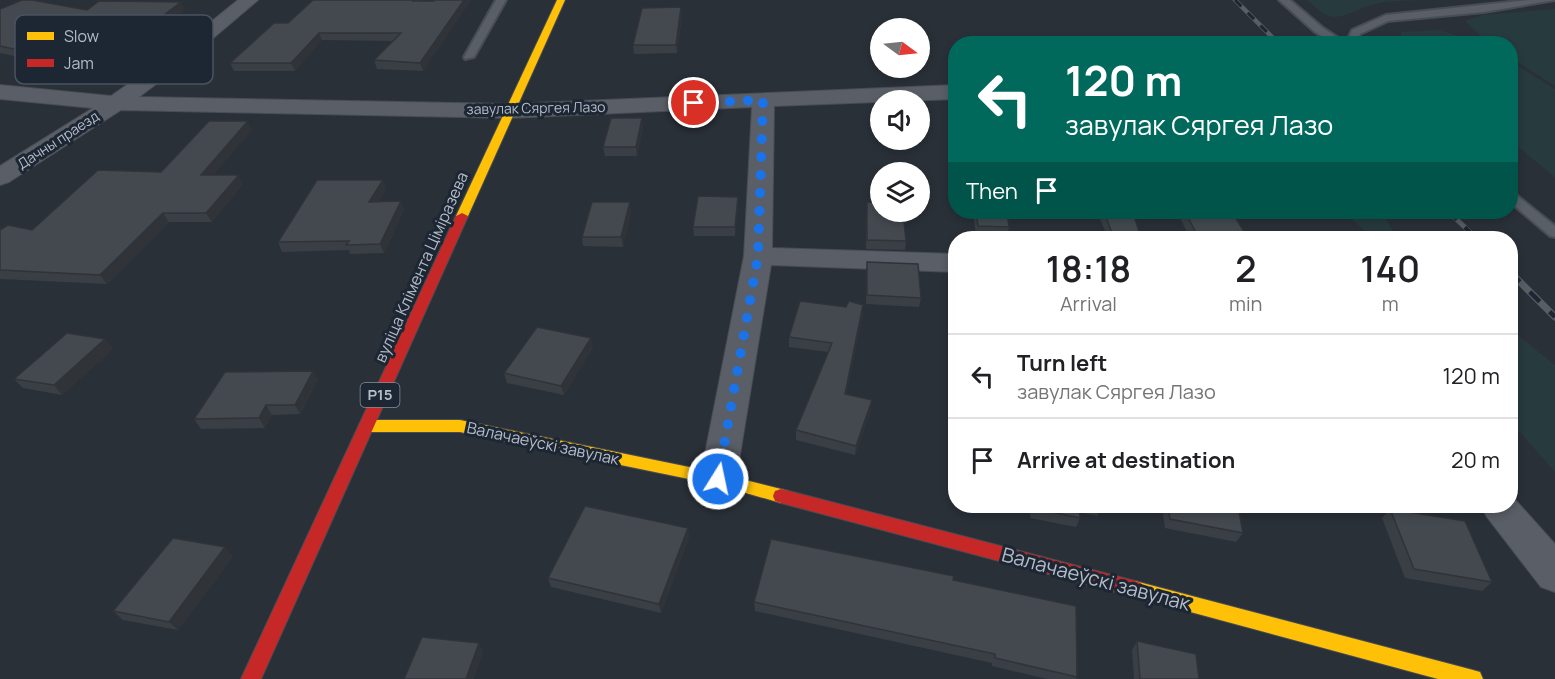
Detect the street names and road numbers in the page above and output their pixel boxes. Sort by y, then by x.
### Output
street label: завулак Сяргея Лазо [466,97,606,118]
street label: Дачны праезд [13,106,102,173]
street label: вуліца Клімента Ціміразева [369,168,473,366]
road number: Р15 [360,383,400,407]
street label: Валачаеўскі завулак [465,416,622,470]
street label: Валачаеўскі завулак [999,540,1194,617]

